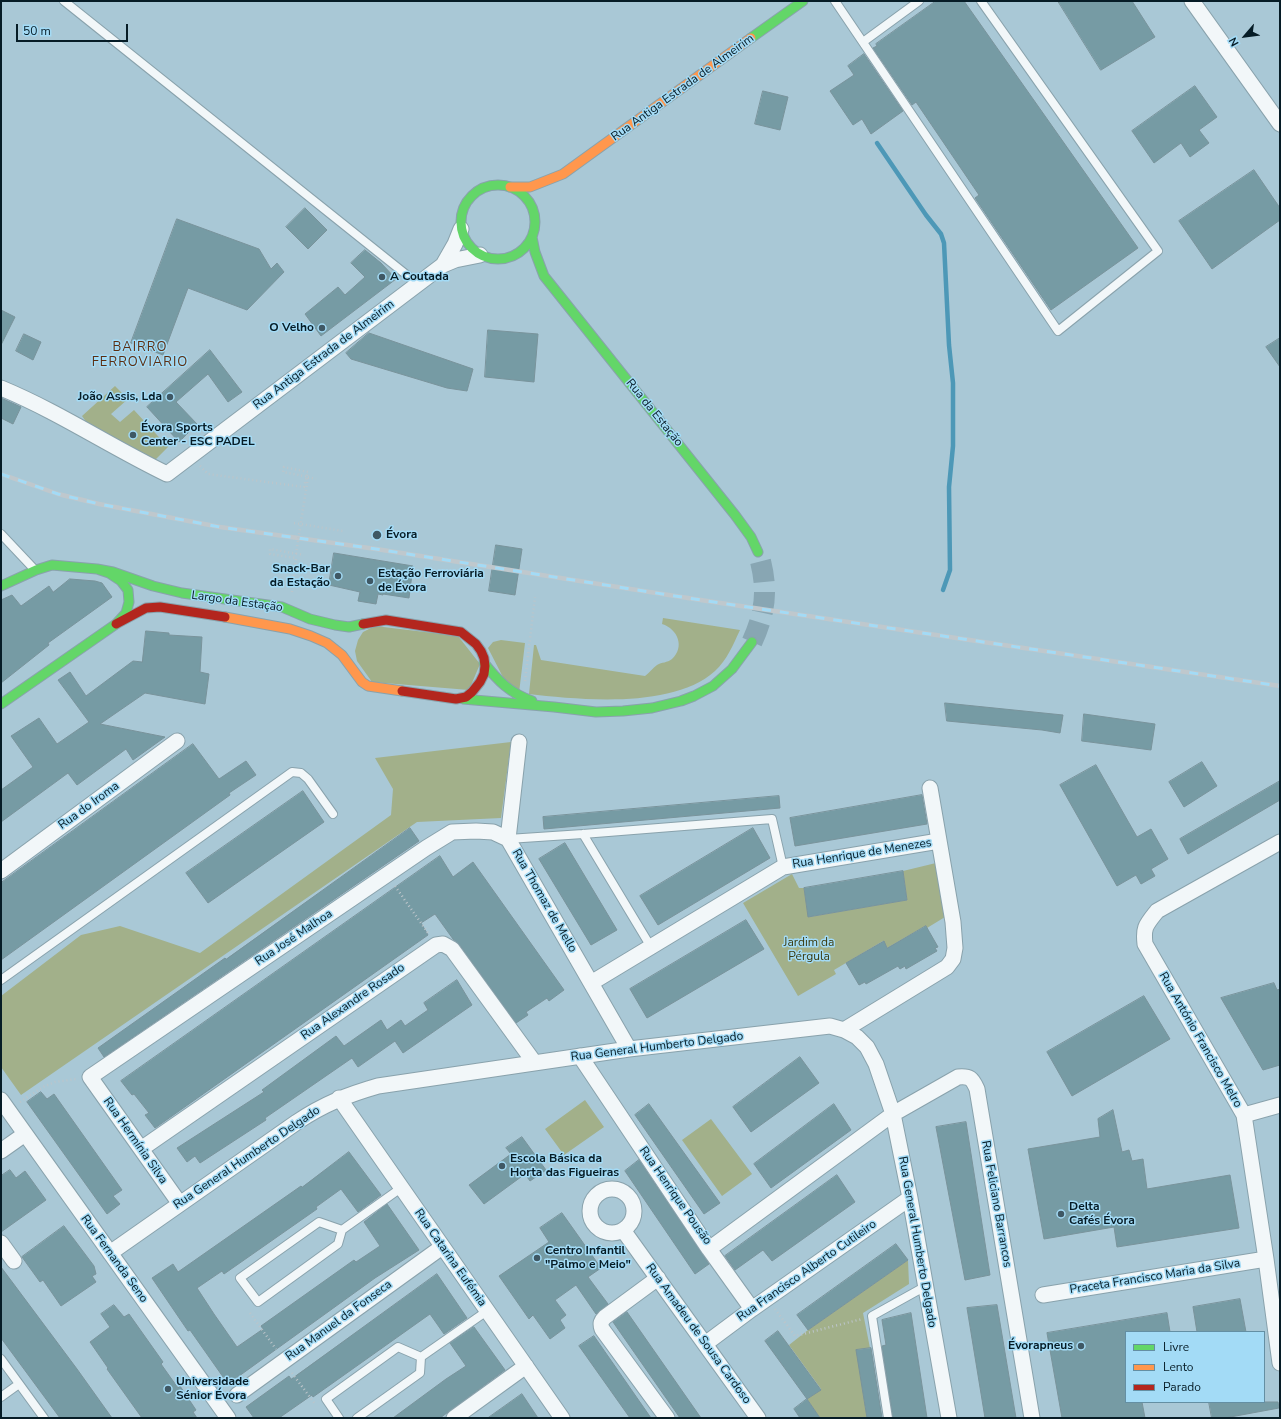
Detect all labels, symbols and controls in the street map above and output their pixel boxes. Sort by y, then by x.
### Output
scale bar [18,16,130,42]
north arrow [1225,16,1265,56]
text: 50 m [23,23,51,39]
street label: Rua Antiga Estrada de Almeirim [609,31,757,145]
text: N [1225,35,1243,49]
place label: A Coutada [390,270,449,284]
marker: A Coutada [377,272,387,282]
street label: Rua Antiga Estrada de Almeirim [251,297,397,413]
place label: O Velho [269,321,314,335]
marker: O Velho [317,323,327,333]
district label: BAIRRO FERROVIARIO [92,340,188,371]
street label: Rua da Estação [622,376,686,450]
place label: João Assis, Lda [78,390,162,404]
marker: João Assis, Lda [165,392,175,402]
place label: Évora Sports Center - ESC PADEL [141,421,255,449]
marker: Évora Sports Center - ESC PADEL [128,430,138,440]
place label: Évora [386,528,417,542]
marker: Évora [371,529,383,541]
place label: Snack-Bar da Estação [270,562,330,590]
place label: Estação Ferroviária de Évora [378,567,484,595]
marker: Snack-Bar da Estação [333,571,343,581]
marker: Estação Ferroviária de Évora [365,576,375,586]
street label: Largo da Estação [190,588,284,616]
street label: Rua do Iroma [56,779,122,833]
street label: Rua Henrique de Menezes [791,836,933,872]
street label: Rua Thomaz de Mello [509,847,579,955]
street label: Rua José Malhoa [253,907,335,969]
park label: Jardim da Pérgula [784,936,834,964]
street label: Rua Alexandre Rosado [298,961,408,1043]
street label: Rua António Francisco Melro [1155,970,1245,1110]
street label: Rua General Humberto Delgado [570,1029,744,1065]
street label: Rua Hermínia Silva [100,1095,170,1187]
street label: Rua General Humberto Delgado [171,1103,323,1213]
street label: Rua Feliciano Barrancos [978,1139,1014,1269]
street label: Rua Henrique Pousão [636,1144,714,1248]
place label: Escola Básica da Horta das Figueiras [510,1152,619,1180]
street label: Rua General Humberto Delgado [895,1155,939,1329]
marker: Escola Básica da Horta das Figueiras [497,1161,507,1171]
place label: Delta Cafés Évora [1069,1200,1135,1228]
street label: Rua Catarina Eufémia [411,1206,489,1310]
marker: Delta Cafés Évora [1056,1209,1066,1219]
street label: Rua Fernanda Seno [77,1212,151,1306]
street label: Rua Francisco Alberto Cutileiro [735,1217,879,1325]
place label: Centro Infantil "Palmo e Meio" [545,1244,631,1272]
marker: Centro Infantil "Palmo e Meio" [532,1253,542,1263]
street label: Praceta Francisco Maria da Silva [1069,1256,1241,1298]
street label: Rua Amadeu de Sousa Cardoso [642,1261,754,1407]
street label: Rua Manuel da Fonseca [283,1278,395,1364]
legend [1125,1331,1265,1403]
place label: Évorapneus [1008,1339,1073,1353]
text: Livre [1163,1339,1189,1355]
marker: Évorapneus [1076,1341,1086,1351]
text: Lento [1163,1359,1193,1375]
place label: Universidade Sénior Évora [176,1375,249,1403]
text: Parado [1163,1379,1201,1395]
marker: Universidade Sénior Évora [163,1384,173,1394]

